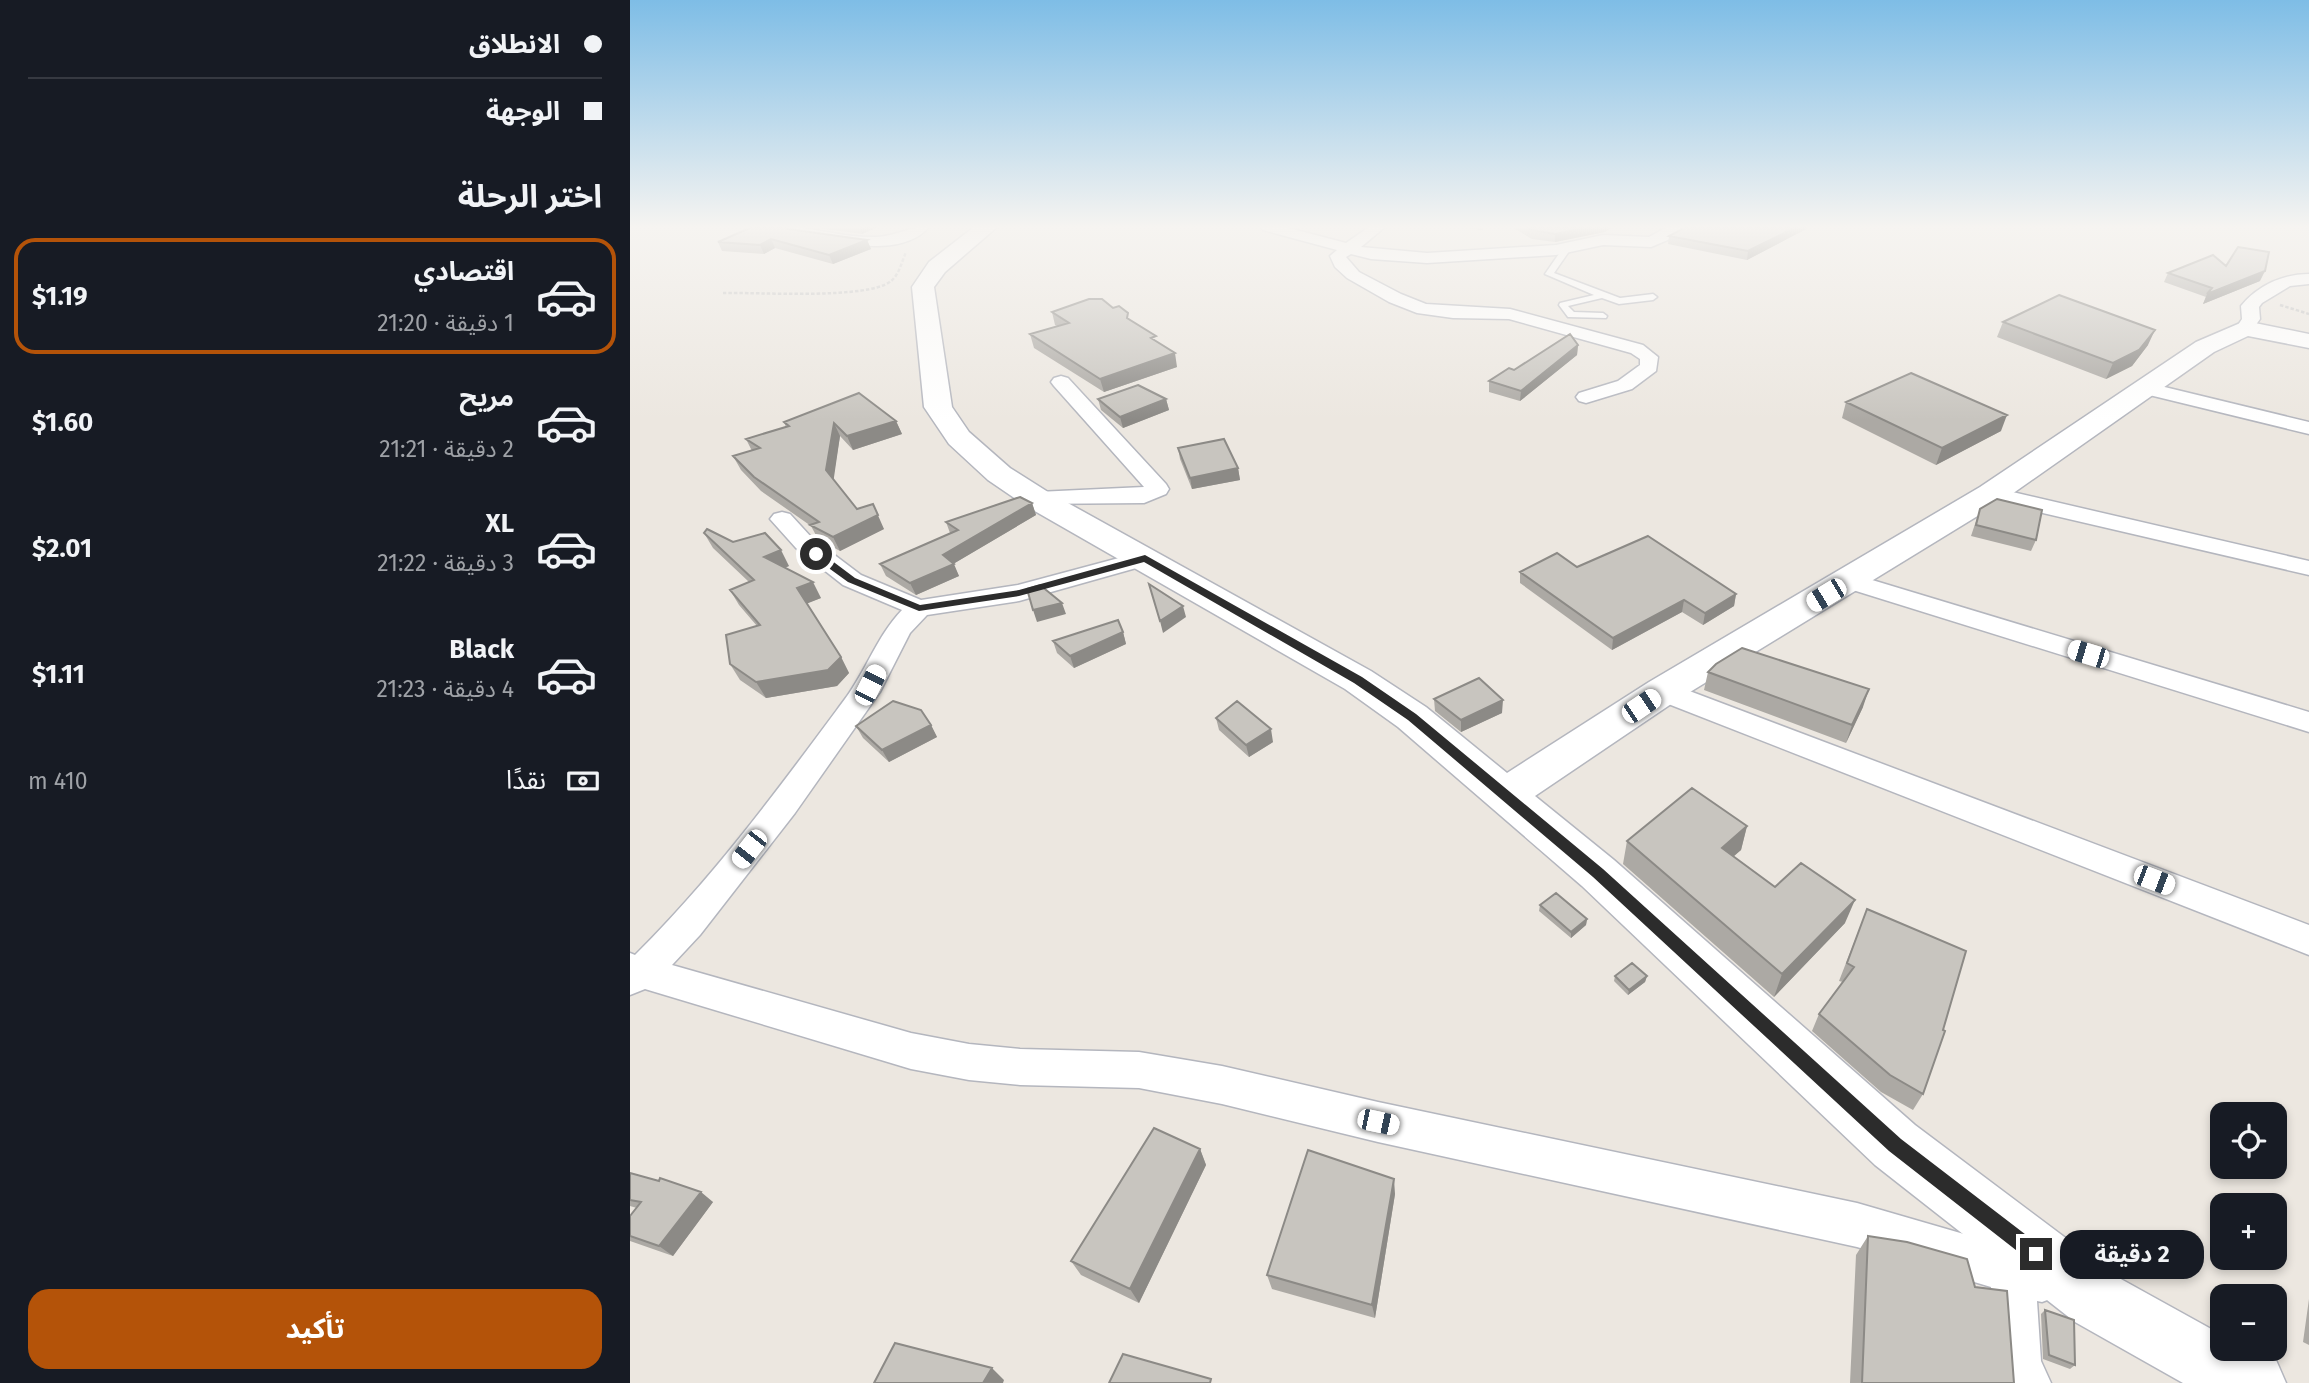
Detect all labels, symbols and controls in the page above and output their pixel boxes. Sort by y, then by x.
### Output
text: الانطلاق [469,29,560,60]
text: الوجهة [486,96,560,127]
text: اختر الرحلة [458,177,602,215]
text: اقتصادي [414,256,514,287]
icon: car [535,265,598,328]
text: $1.19 [32,281,88,312]
text: 1 دقيقة · 21:20 [377,309,514,337]
text: مريح [459,382,514,413]
icon: car [535,391,598,454]
text: $1.60 [32,407,93,438]
text: 2 دقيقة · 21:21 [379,435,514,463]
text: XL [486,508,514,539]
icon: car [535,517,598,580]
text: $2.01 [32,533,92,564]
route start [800,538,832,570]
text: 3 دقيقة · 21:22 [377,549,514,577]
car [1803,575,1850,615]
text: Black [449,634,514,665]
car [2065,638,2112,670]
icon: car [535,643,598,706]
text: $1.11 [32,659,85,690]
car [852,662,889,708]
text: 4 دقيقة · 21:23 [377,675,514,703]
car [1618,686,1665,726]
icon: cash [564,762,602,800]
text: نقدًا [506,765,546,796]
text: 410 m [28,767,88,795]
car [728,826,771,872]
car [2131,863,2178,897]
map controls [2210,1102,2287,1361]
button: locate [2210,1102,2287,1179]
car [1356,1107,1401,1137]
button: + [2210,1193,2287,1270]
callout: 2 دقيقة [2060,1230,2204,1278]
route end [2020,1238,2052,1270]
text: 2 دقيقة [2094,1240,2170,1268]
button: − [2210,1284,2287,1361]
button: تأكيد [28,1289,602,1369]

